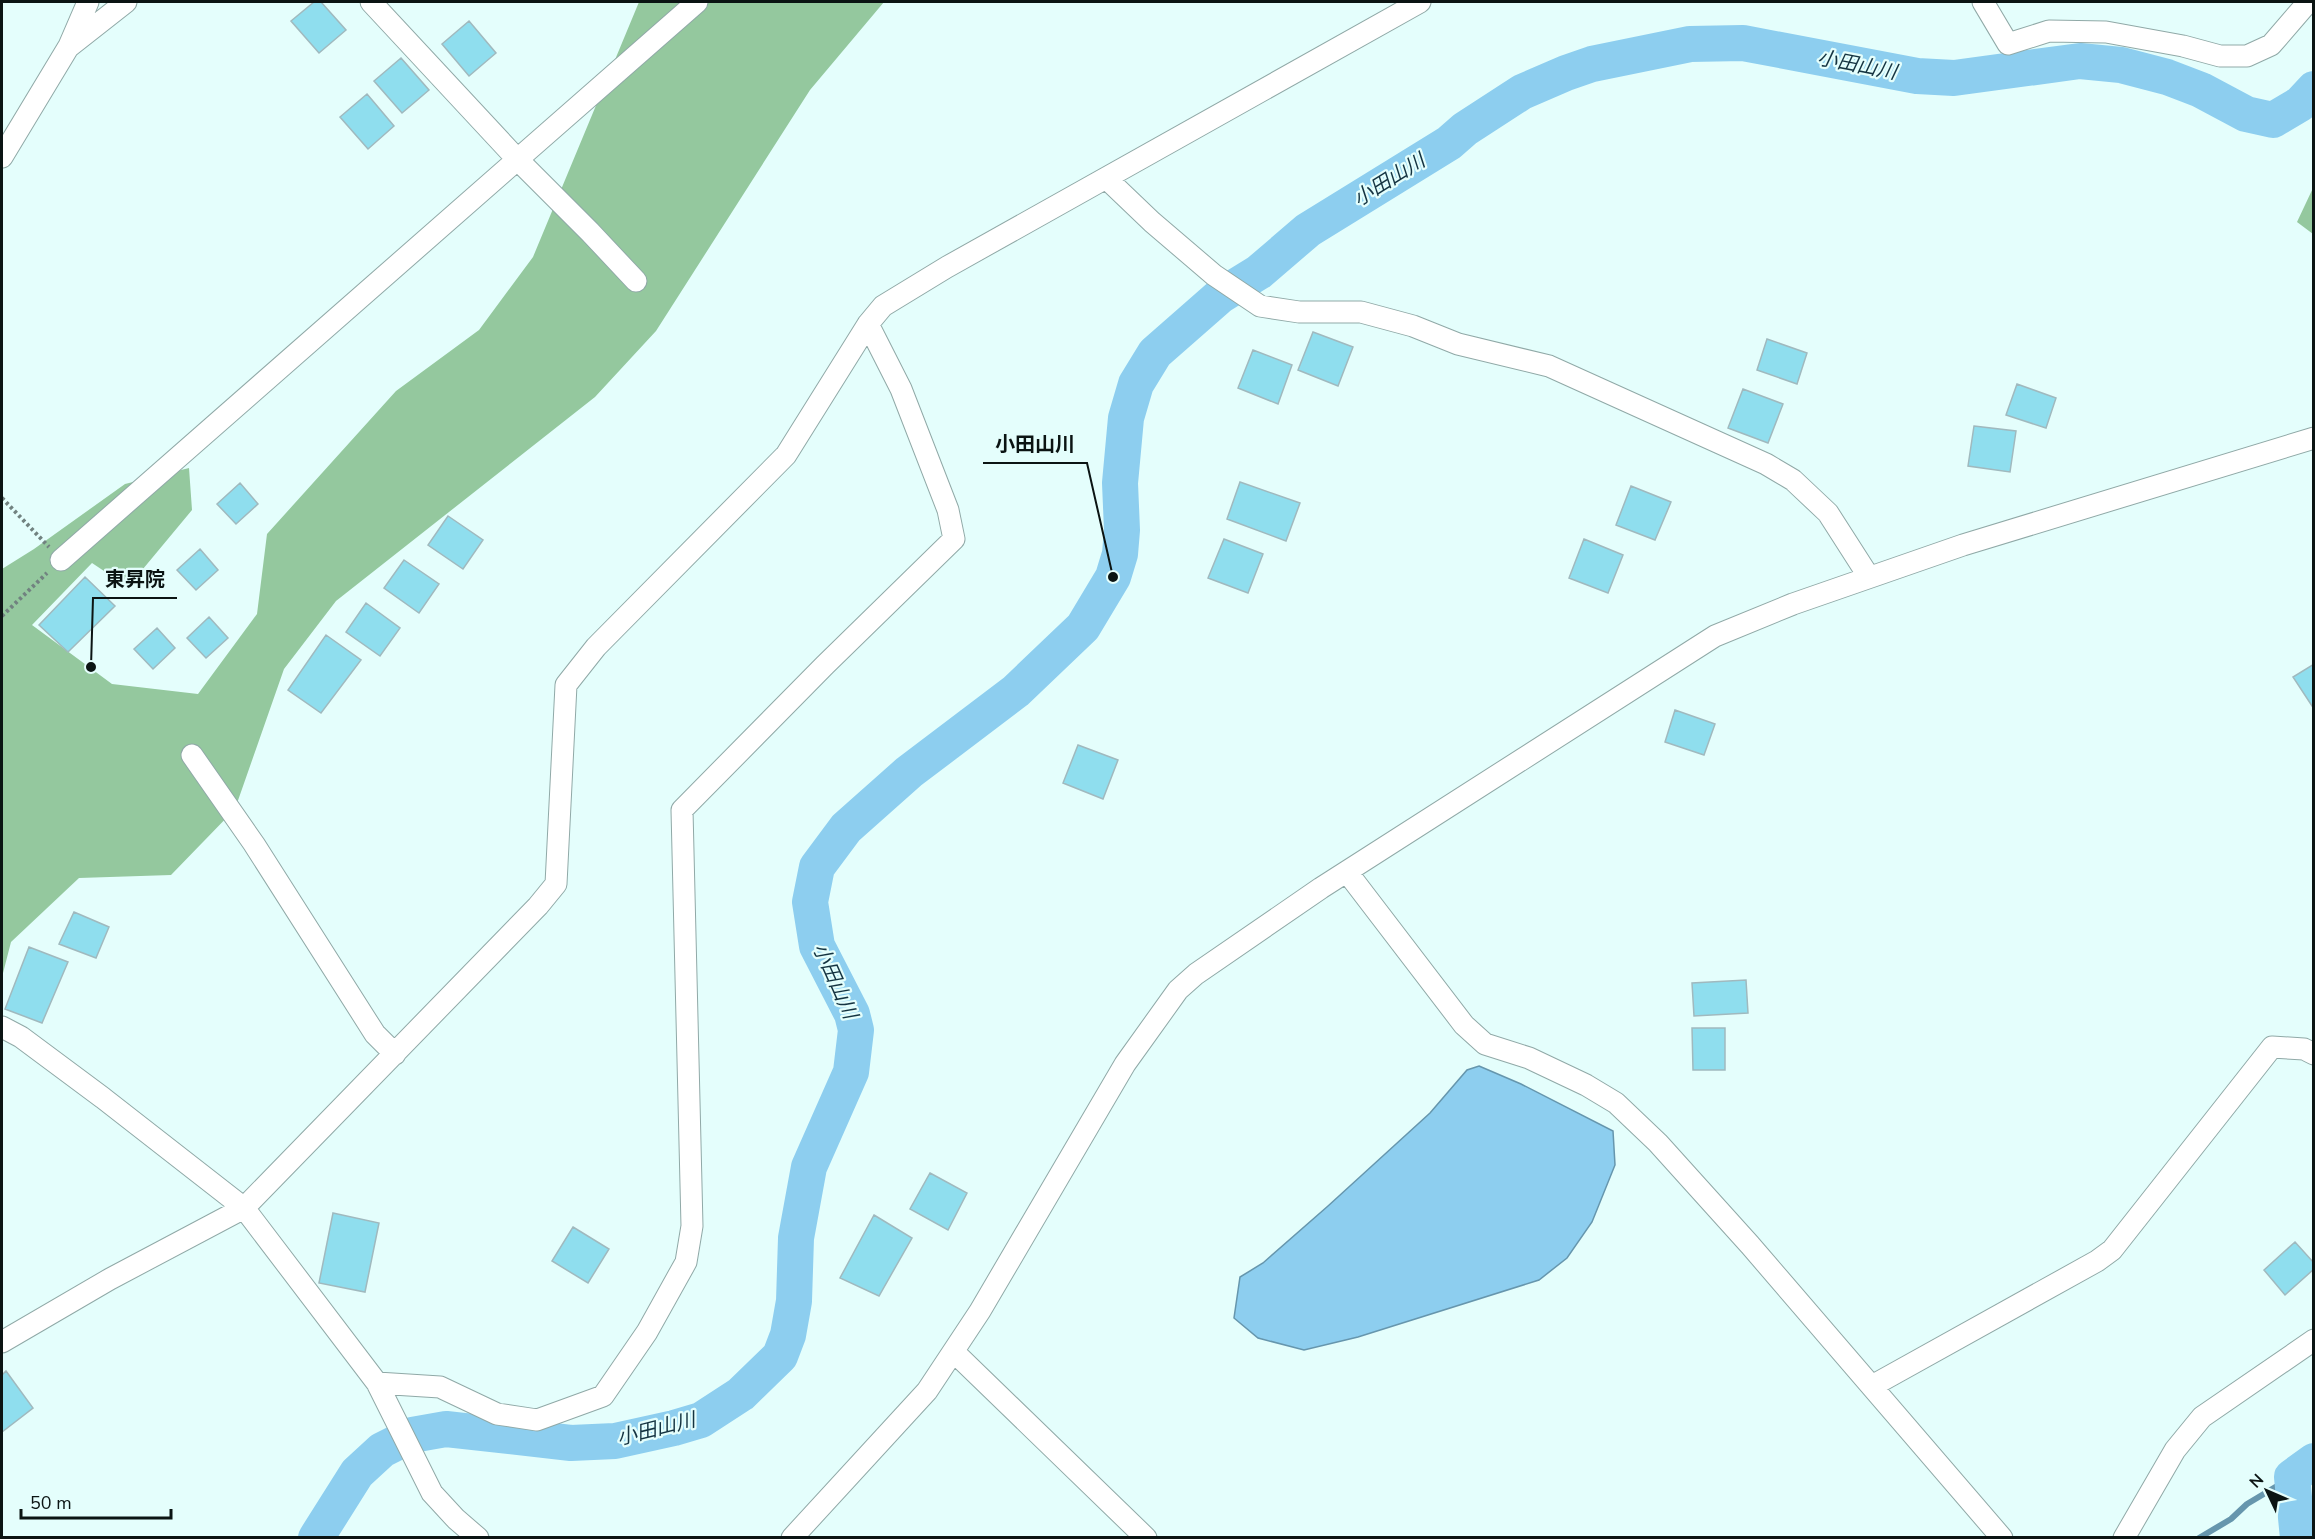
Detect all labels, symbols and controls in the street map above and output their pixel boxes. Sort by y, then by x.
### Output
water label: 小田山川 [1815,44,1901,86]
water label: 小田山川 [1348,146,1432,213]
callout: 小田山川 [983,425,1087,463]
text: 小田山川 [995,431,1075,458]
callout: 東昇院 [93,560,177,598]
text: 東昇院 [105,566,165,593]
water label: 小田山川 [806,939,864,1025]
water label: 小田山川 [614,1406,700,1452]
north arrow [2237,1461,2297,1521]
text: N [2245,1469,2269,1493]
scale bar [21,1482,171,1520]
text: 50 m [30,1491,72,1515]

